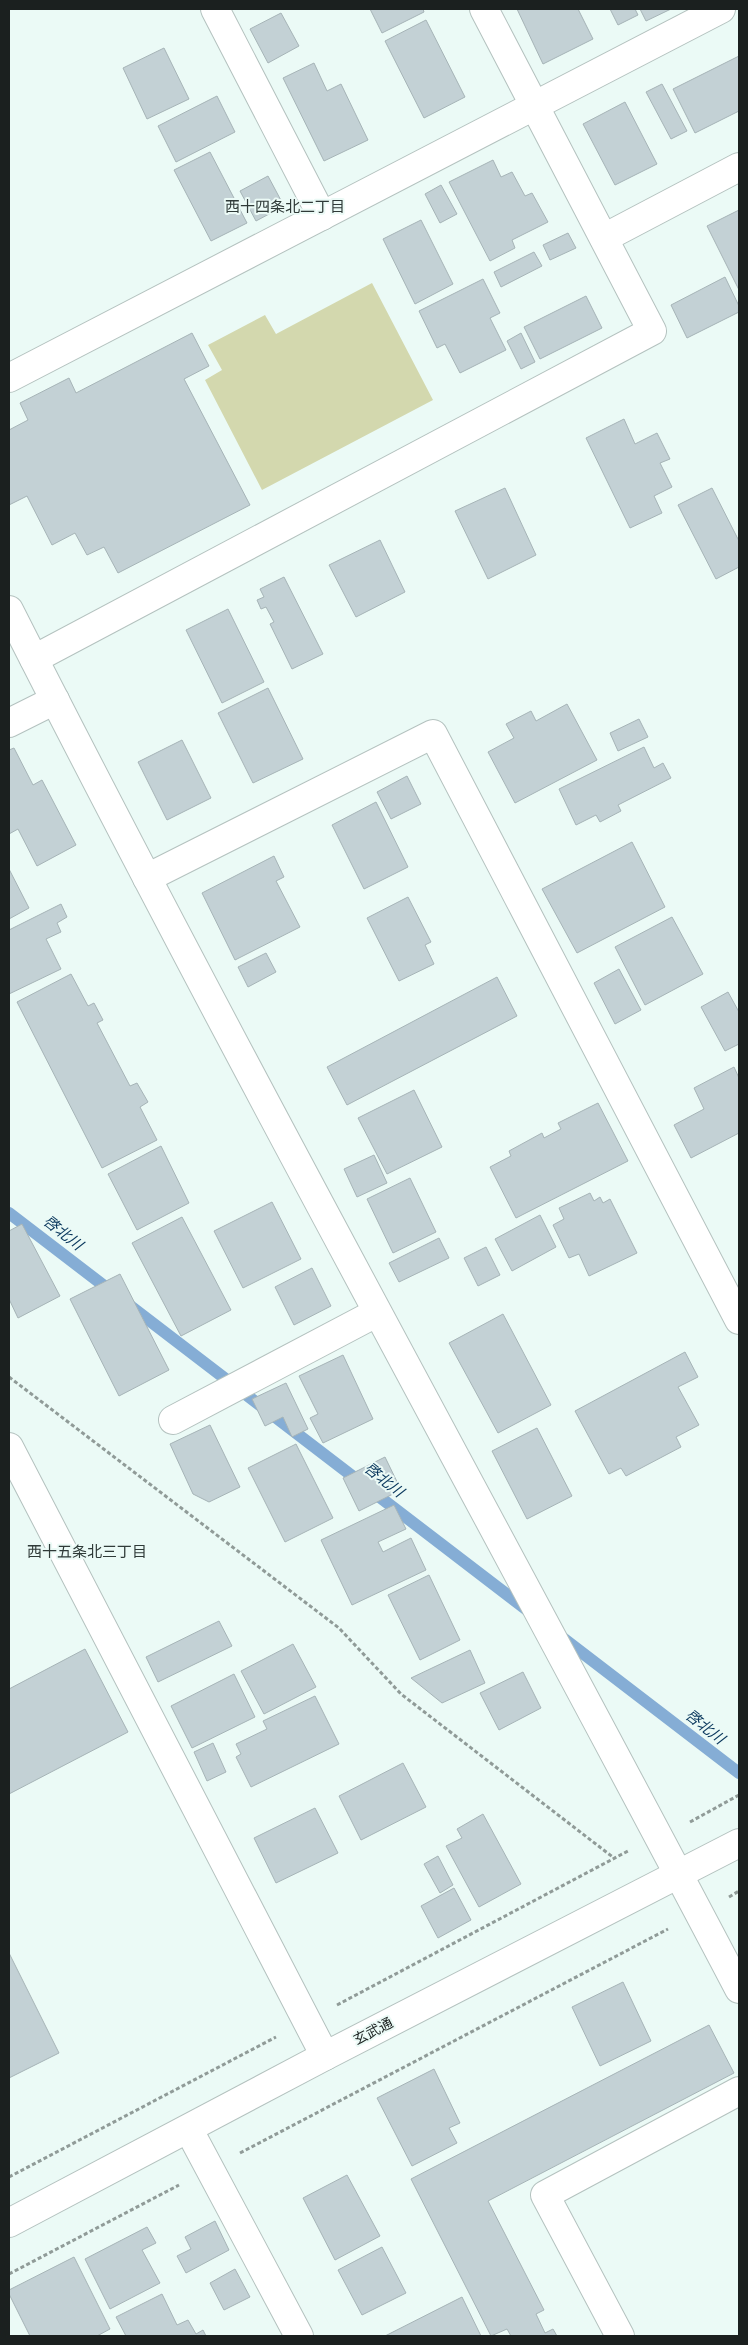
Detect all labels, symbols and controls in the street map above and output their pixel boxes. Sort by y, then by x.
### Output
district label: 西十四条北二丁目 [225,198,345,216]
water label: 啓北川 [40,1212,88,1255]
water label: 啓北川 [361,1459,409,1502]
district label: 西十五条北三丁目 [27,1543,147,1561]
water label: 啓北川 [682,1706,730,1749]
street label: 玄武通 [351,2014,396,2049]

